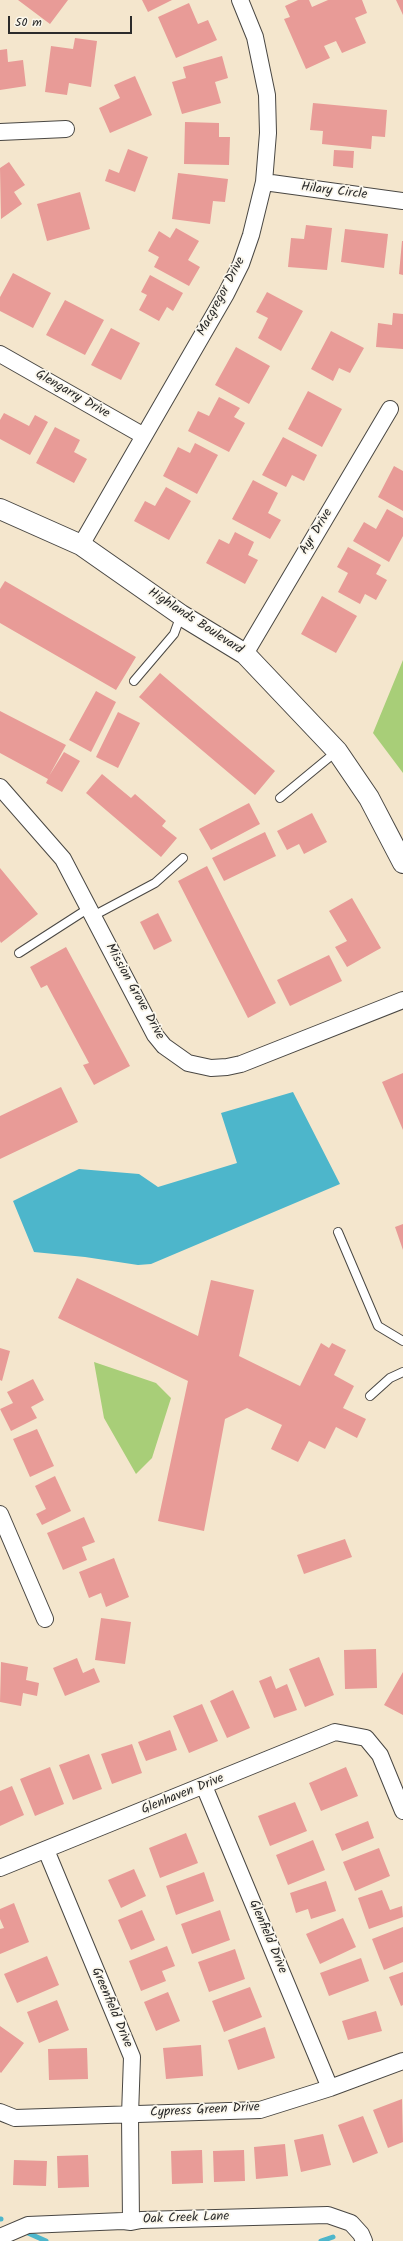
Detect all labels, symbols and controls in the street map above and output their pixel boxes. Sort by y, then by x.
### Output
scale bar [10,8,134,34]
text: 50 m [15,13,42,32]
street label: Hilary Circle [300,180,368,204]
street label: Macgregor Drive [195,255,249,339]
street label: Glengarry Drive [32,367,112,423]
street label: Ayr Drive [297,506,337,558]
street label: Highlands Boulevard [145,585,245,659]
street label: Mission Grove Drive [101,941,167,1043]
street label: Glenhaven Drive [139,1771,227,1819]
street label: Glenfield Drive [244,1898,290,1976]
street label: Greenfield Drive [87,1966,135,2050]
street label: Cypress Green Drive [150,2100,260,2122]
street label: Oak Creek Lane [143,2210,229,2228]

